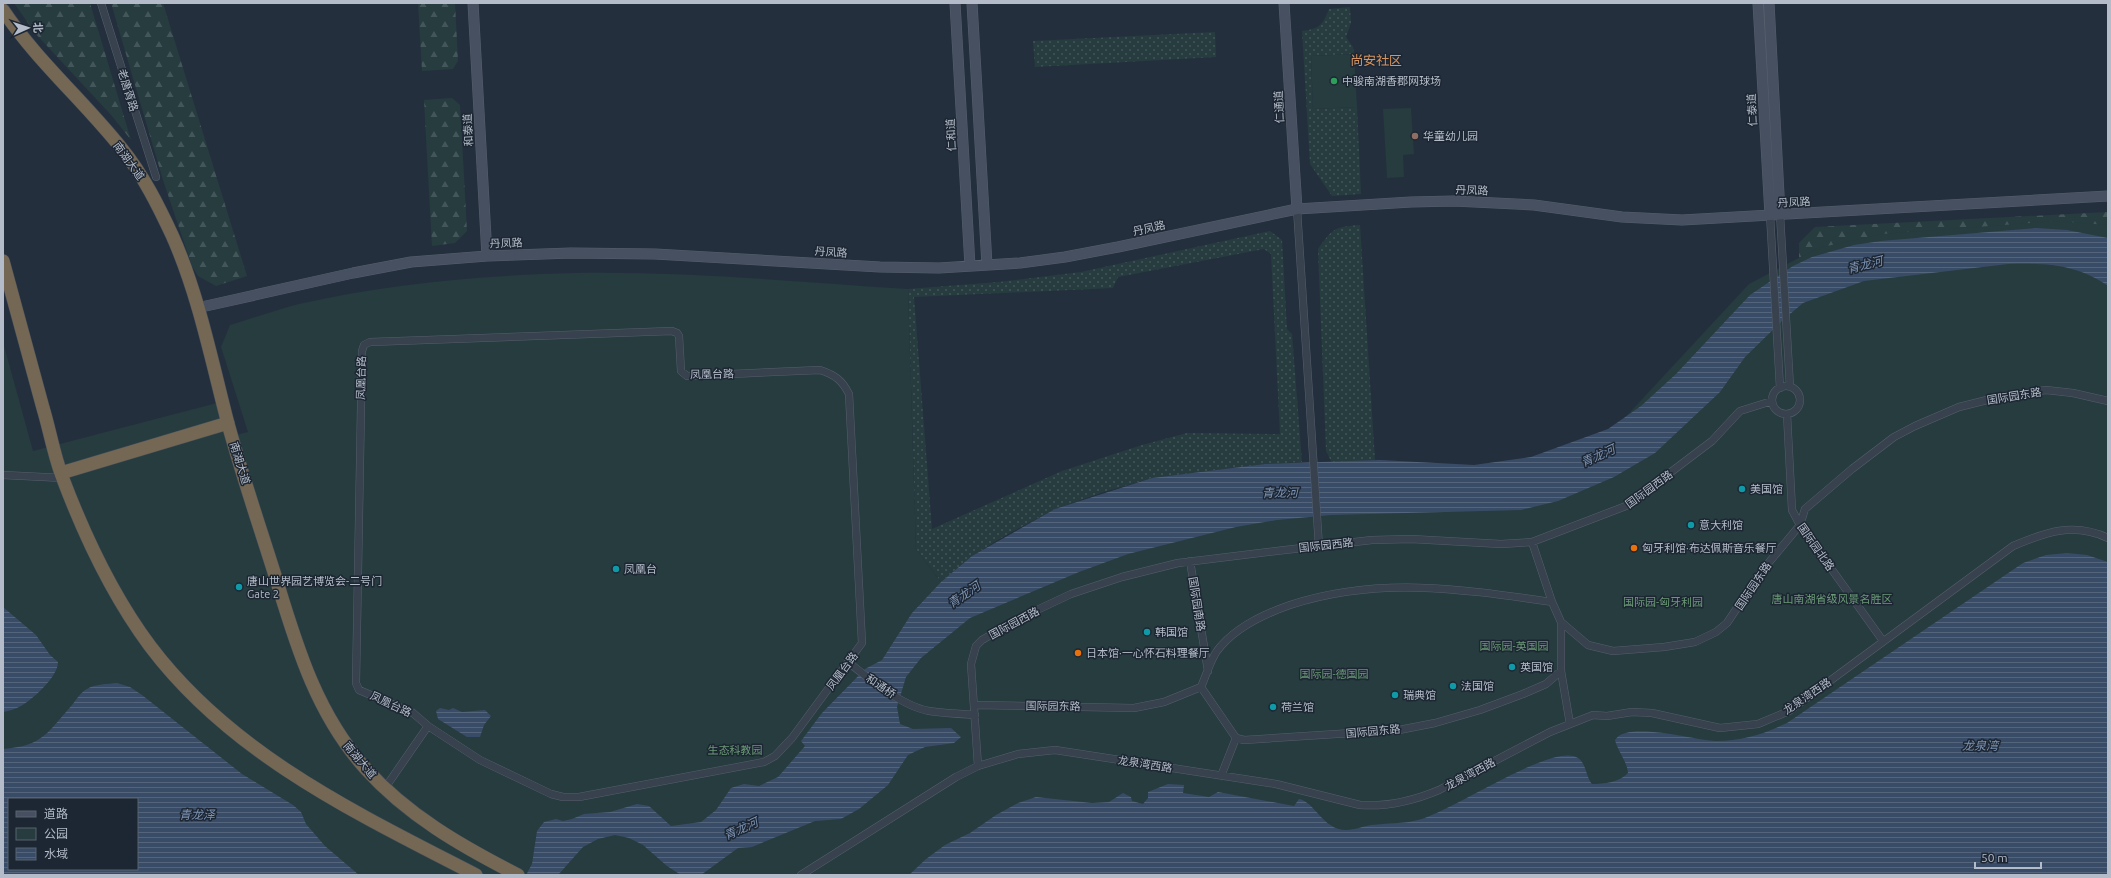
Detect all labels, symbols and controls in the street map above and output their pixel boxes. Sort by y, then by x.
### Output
north arrow [8,8,48,48]
text: 北 [32,22,44,33]
district label: 尚安社区 [1350,53,1402,67]
street label: 老唐胥路 [116,67,140,113]
place label: 中骏南湖香郡网球场 [1342,75,1441,87]
marker: 中骏南湖香郡网球场 [1329,76,1339,86]
street label: 仁通道 [1272,90,1286,124]
street label: 仁泰道 [1745,93,1759,127]
street label: 和泰道 [461,113,475,147]
street label: 仁和道 [944,118,958,152]
place label: 华童幼儿园 [1423,130,1478,142]
marker: 华童幼儿园 [1410,131,1420,141]
street label: 南湖大道 [111,140,147,182]
street label: 丹凤路 [1455,183,1489,197]
street label: 丹凤路 [1777,195,1811,209]
street label: 丹凤路 [1132,218,1166,238]
street label: 丹凤路 [489,236,523,250]
street label: 丹凤路 [814,245,848,259]
water label: 青龙河 [1846,253,1886,275]
street label: 凤凰台路 [355,356,367,400]
street label: 凤凰台路 [690,368,734,380]
street label: 国际园东路 [1986,386,2042,406]
street label: 南湖大道 [228,440,252,486]
water label: 青龙河 [1579,441,1619,469]
street label: 国际园西路 [1623,468,1675,510]
place label: 美国馆 [1750,483,1783,495]
marker: 美国馆 [1737,484,1747,494]
water label: 青龙河 [1262,486,1300,499]
place label: 意大利馆 [1699,519,1743,531]
marker: 意大利馆 [1686,520,1696,530]
street label: 国际园北路 [1795,521,1837,573]
street label: 国际园西路 [1298,536,1354,554]
place label: 匈牙利馆·布达佩斯音乐餐厅 [1642,542,1777,554]
marker: 匈牙利馆·布达佩斯音乐餐厅 [1629,543,1639,553]
street label: 国际园东路 [1733,560,1773,612]
place label: 凤凰台 [624,563,657,575]
marker: 凤凰台 [611,564,621,574]
place label: 唐山世界园艺博览会-二号门 Gate 2 [247,575,382,600]
street label: 国际园南路 [1187,576,1207,632]
water label: 青龙河 [945,578,984,610]
marker: 唐山世界园艺博览会-二号门 Gate 2 [234,582,244,592]
park label: 唐山南湖省级风景名胜区 [1772,593,1893,605]
park label: 国际园-匈牙利园 [1623,596,1703,608]
street label: 国际园西路 [987,605,1041,641]
place label: 韩国馆 [1155,626,1188,638]
marker: 韩国馆 [1142,627,1152,637]
park label: 国际园-英国园 [1479,640,1549,652]
place label: 日本馆·一心怀石料理餐厅 [1086,647,1210,659]
marker: 日本馆·一心怀石料理餐厅 [1073,648,1083,658]
street label: 凤凰台路 [824,650,860,692]
place label: 英国馆 [1520,661,1553,673]
marker: 英国馆 [1507,662,1517,672]
park label: 国际园-德国园 [1299,668,1369,680]
street label: 和通桥 [864,672,898,700]
street label: 龙泉湾西路 [1781,676,1833,716]
place label: 法国馆 [1461,680,1494,692]
marker: 法国馆 [1448,681,1458,691]
street label: 凤凰台路 [369,689,413,719]
place label: 瑞典馆 [1403,689,1436,701]
marker: 瑞典馆 [1390,690,1400,700]
street label: 国际园东路 [1025,700,1081,712]
place label: 荷兰馆 [1281,701,1314,713]
marker: 荷兰馆 [1268,702,1278,712]
street label: 国际园东路 [1345,723,1401,739]
street label: 南湖大道 [341,739,379,781]
water label: 龙泉湾 [1962,739,2000,752]
park label: 生态科教园 [708,744,763,756]
street label: 龙泉湾西路 [1117,754,1173,774]
street label: 龙泉湾西路 [1443,756,1497,792]
legend [8,798,138,870]
text: 道路 [44,807,68,820]
water label: 青龙泽 [179,808,216,821]
water label: 青龙河 [722,814,762,842]
text: 公园 [44,827,68,840]
scale bar [1975,844,2041,870]
text: 水域 [44,847,68,860]
text: 50 m [1981,851,2008,864]

